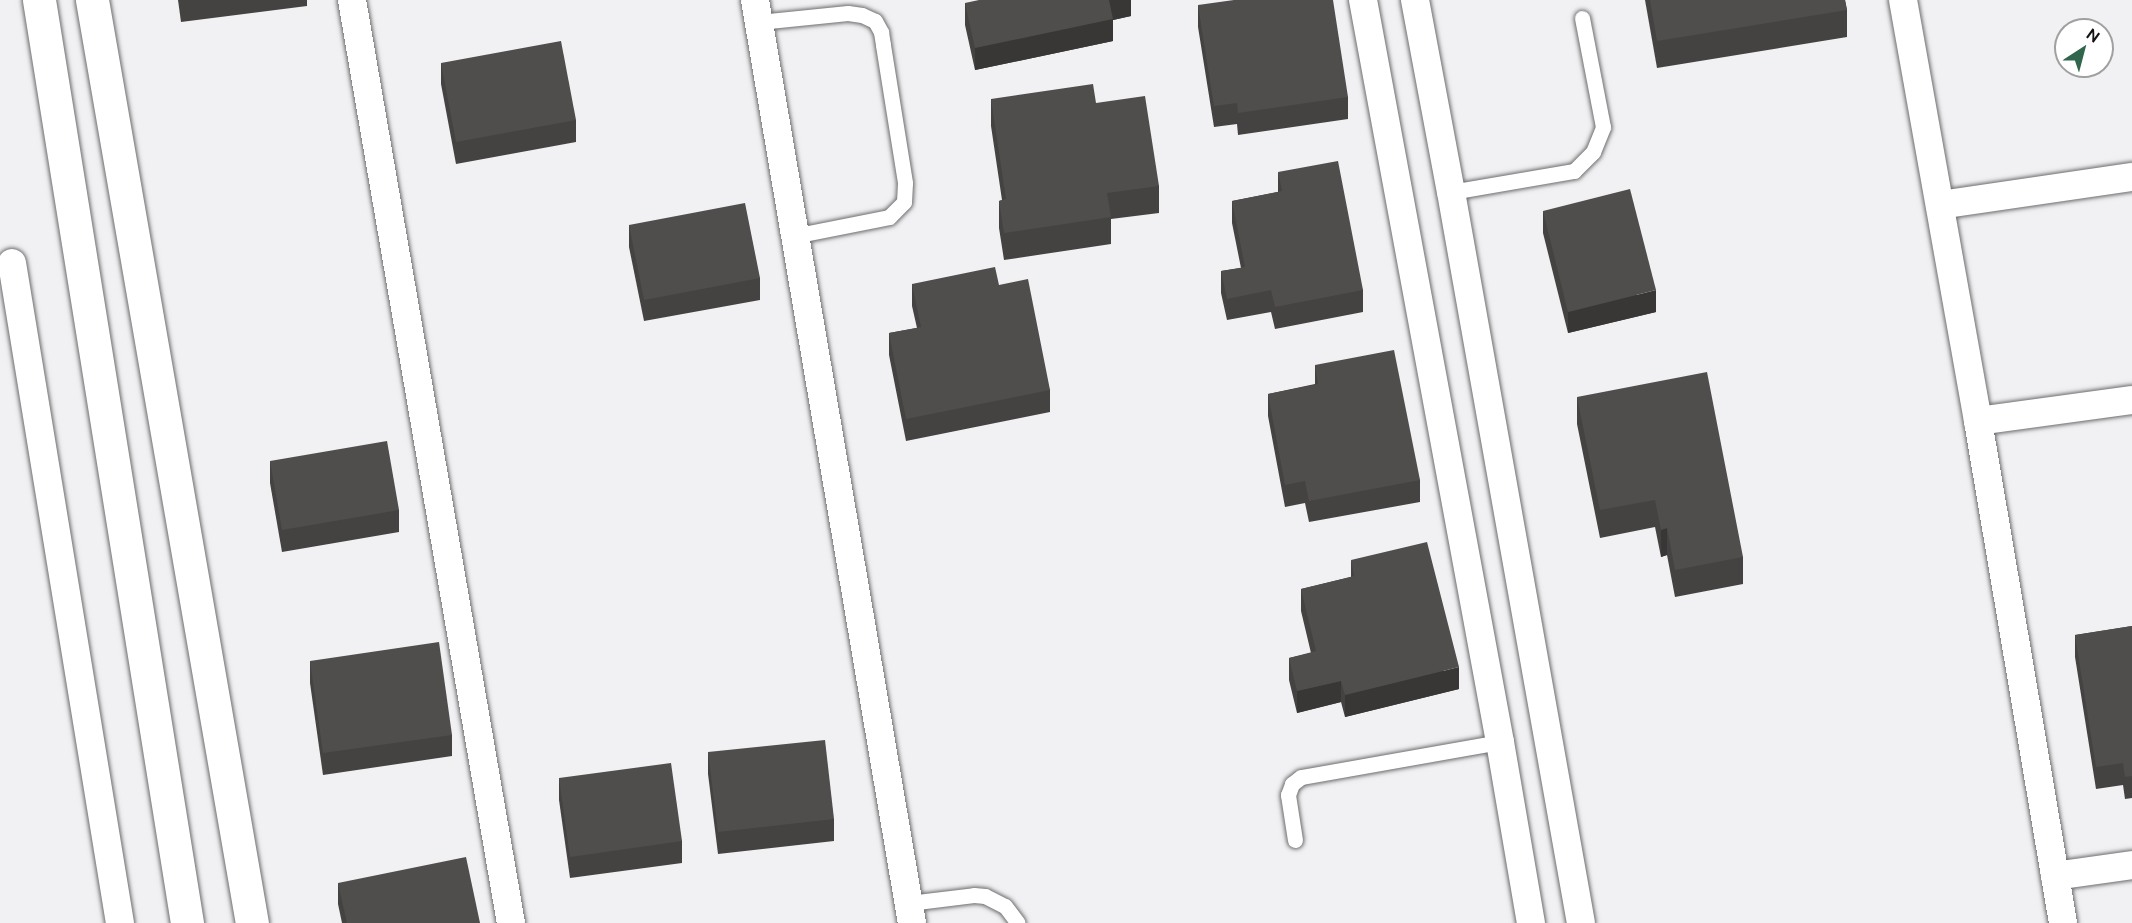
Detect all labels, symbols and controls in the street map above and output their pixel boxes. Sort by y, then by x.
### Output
north arrow [2054,18,2114,78]
text: N [2083,24,2104,46]

